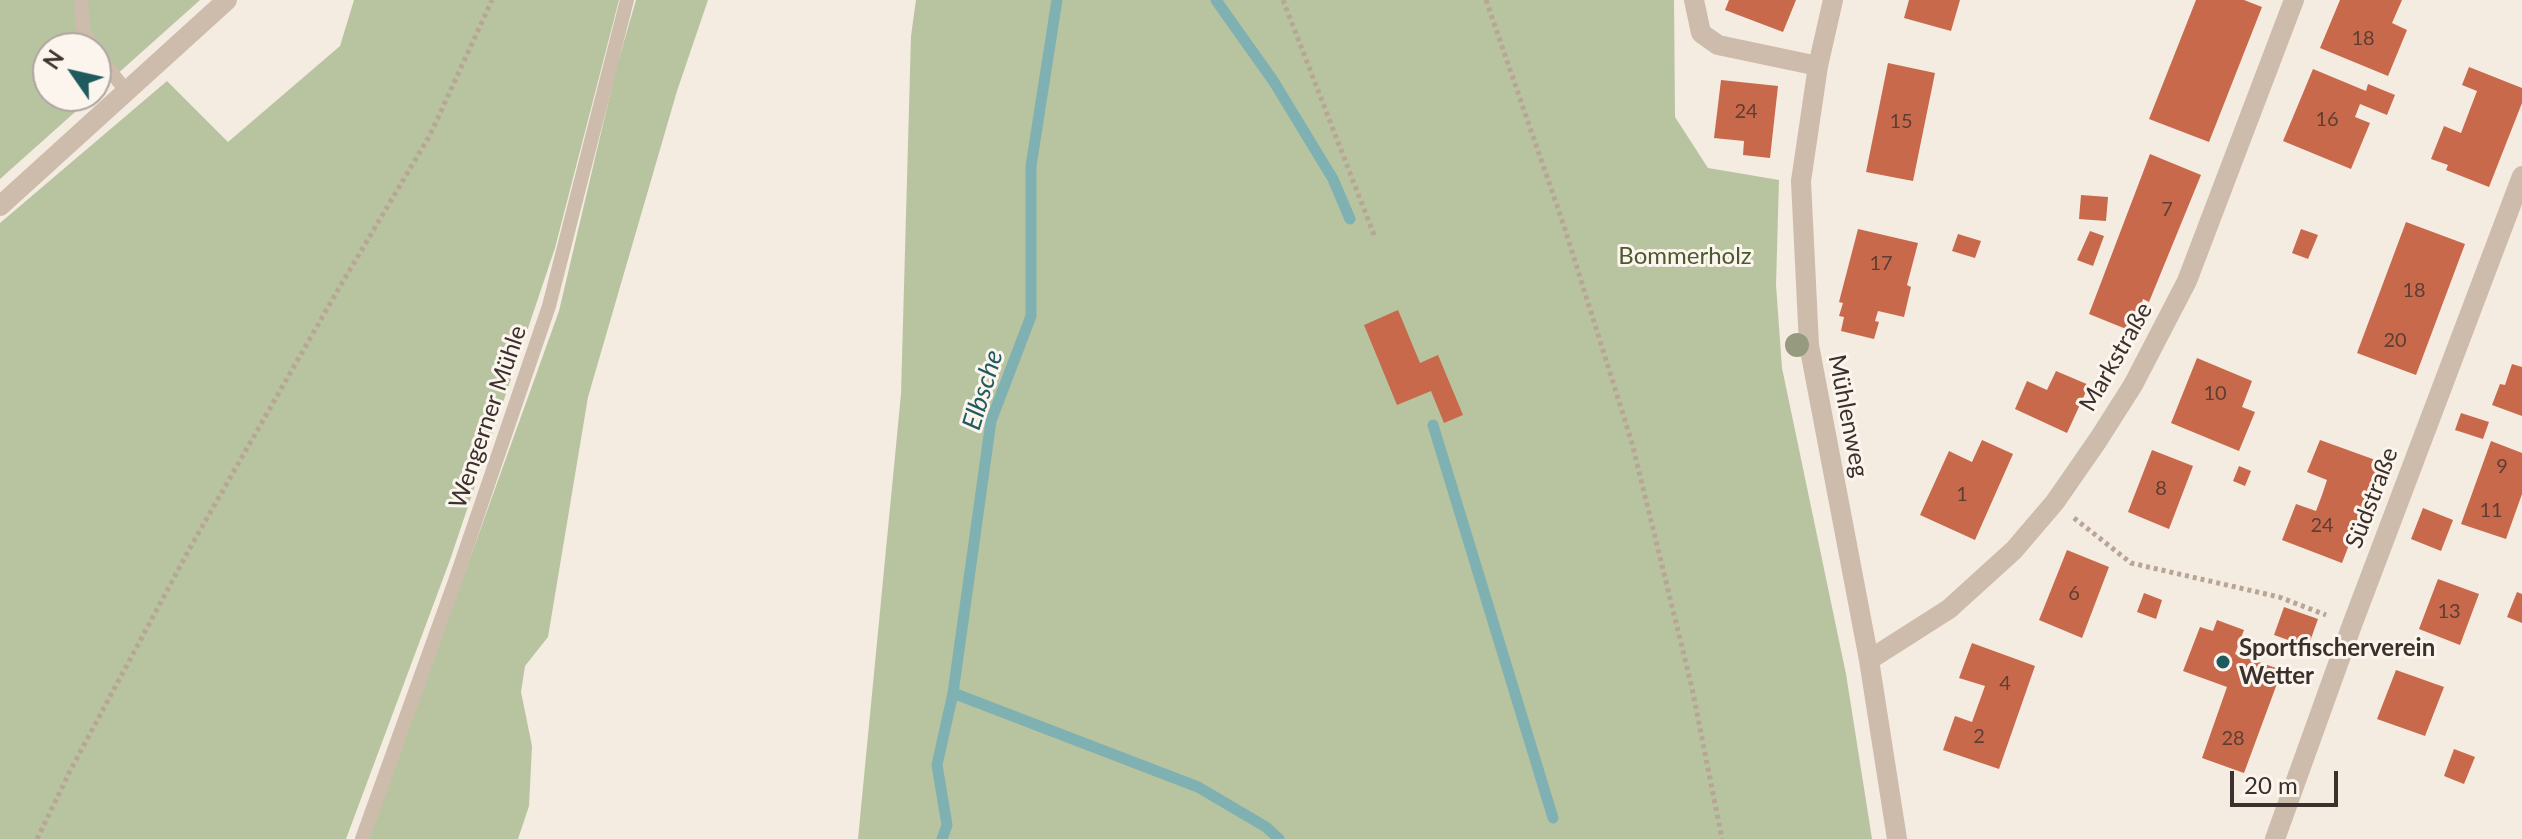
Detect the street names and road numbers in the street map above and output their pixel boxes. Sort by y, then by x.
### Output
street label: Markstraße [2073,297,2159,417]
street label: Wengerner Mühle [443,322,533,512]
street label: Mühlenweg [1822,352,1874,480]
street label: Südstraße [2340,444,2404,552]

